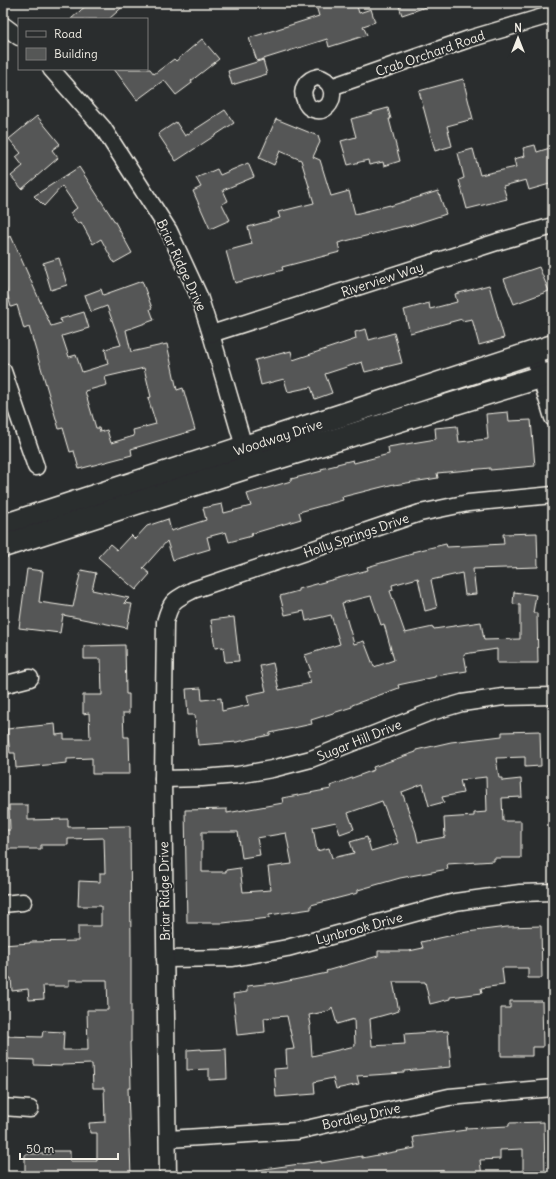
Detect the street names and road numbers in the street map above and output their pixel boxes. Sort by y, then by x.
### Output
street label: Crab Orchard Road [373,27,487,80]
street label: Briar Ridge Drive [153,217,210,314]
street label: Riverview Way [339,258,425,301]
street label: Woodway Drive [232,415,325,460]
street label: Holly Springs Drive [301,509,411,561]
street label: Sugar Hill Drive [314,716,404,765]
street label: Briar Ridge Drive [155,841,174,941]
street label: Lynbrook Drive [314,909,404,948]
street label: Bordley Drive [320,1099,402,1134]

